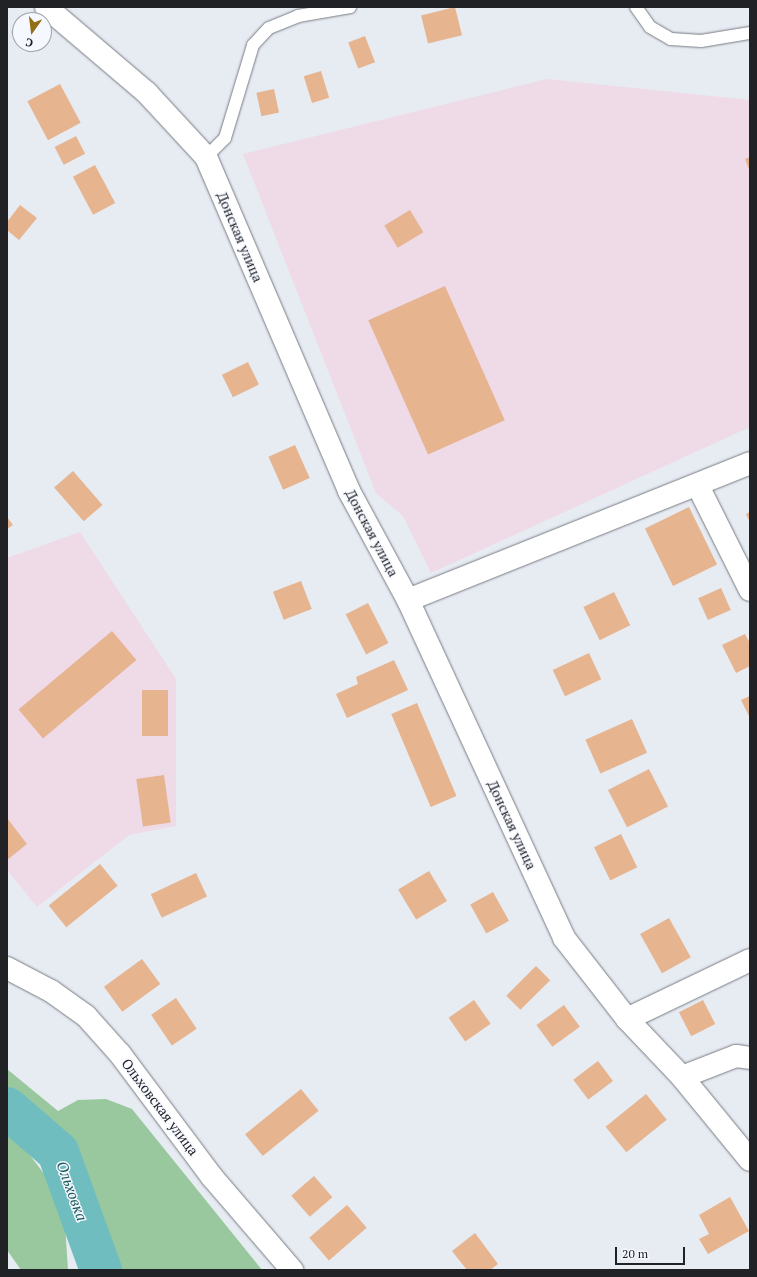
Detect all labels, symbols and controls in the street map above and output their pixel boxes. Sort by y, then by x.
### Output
north arrow [12,12,52,52]
text: С [24,35,35,50]
street label: Донская улица [213,189,267,285]
street label: Донская улица [342,487,402,579]
street label: Донская улица [484,778,540,872]
street label: Ольховская улица [118,1055,202,1159]
water label: Ольховка [53,1159,91,1223]
scale bar [617,1239,687,1265]
text: 20 m [622,1246,648,1261]

